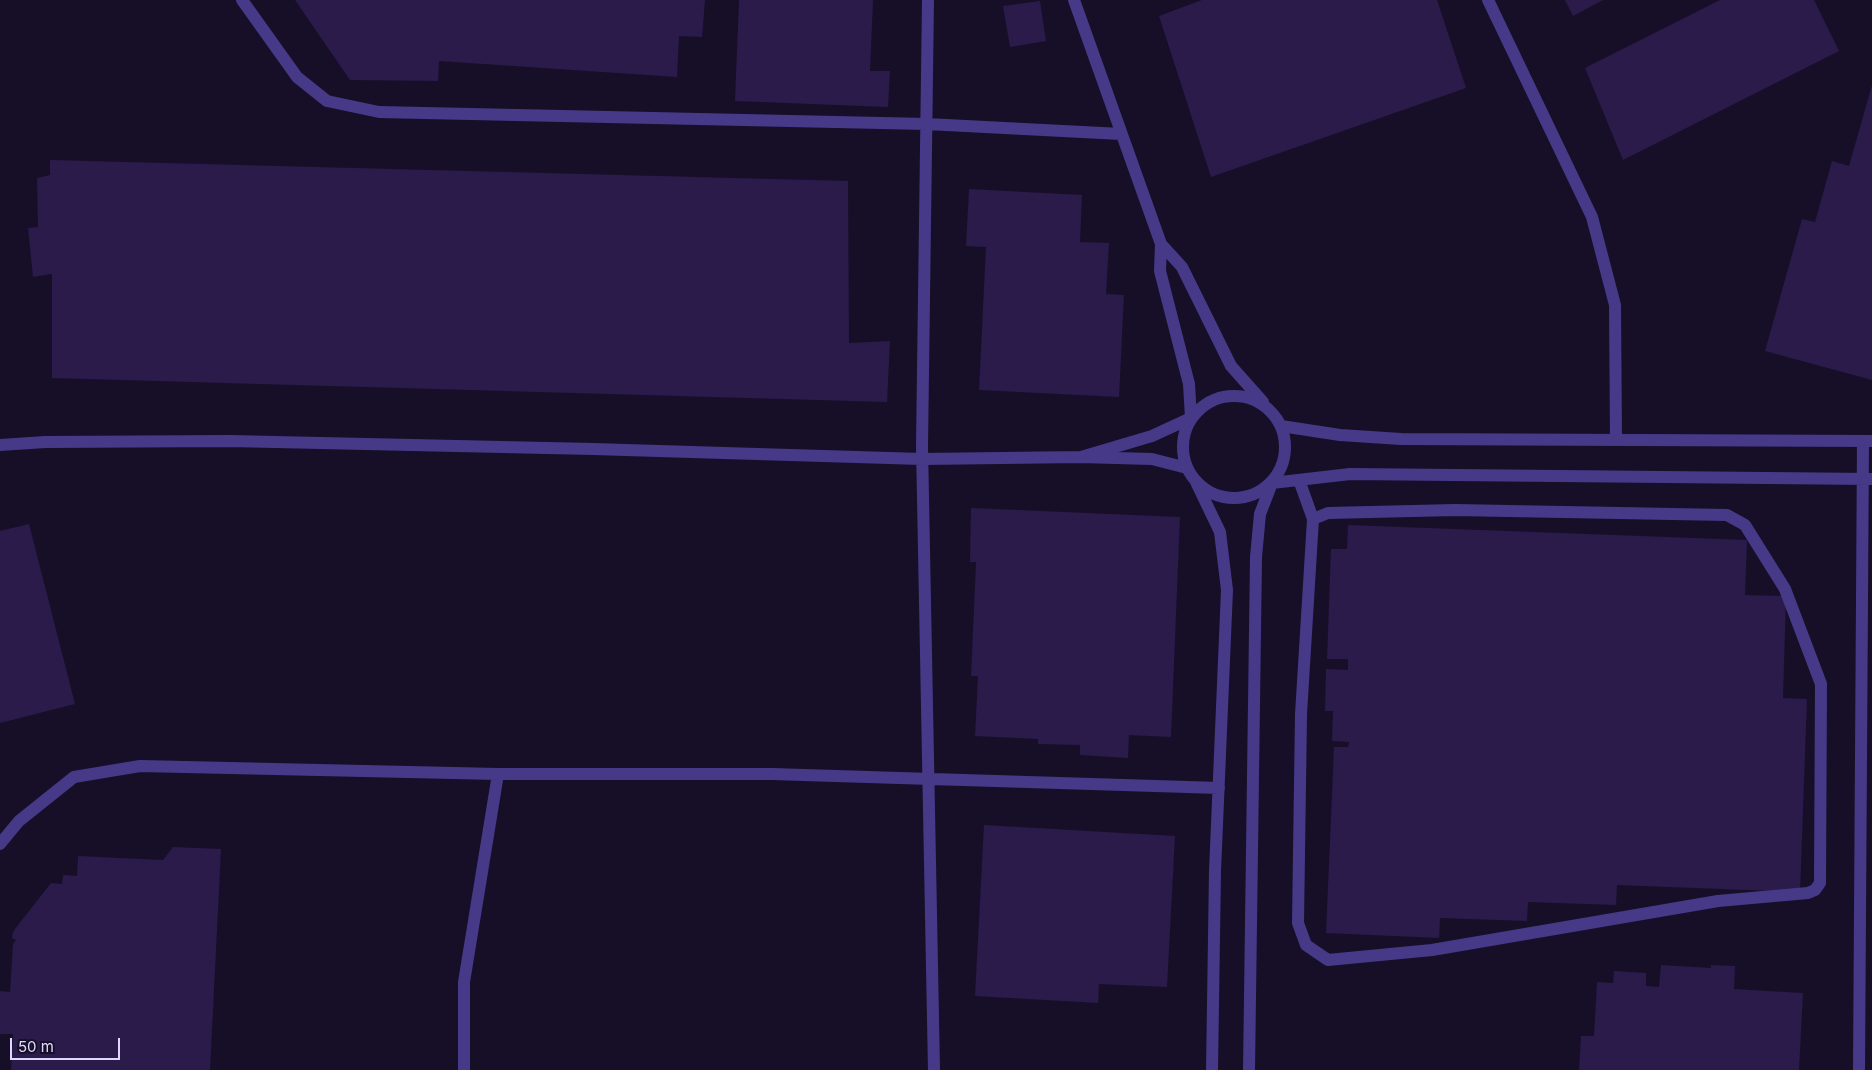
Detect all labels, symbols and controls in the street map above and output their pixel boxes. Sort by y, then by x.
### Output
scale bar [12,1028,122,1060]
text: 50 m [18,1037,54,1056]

